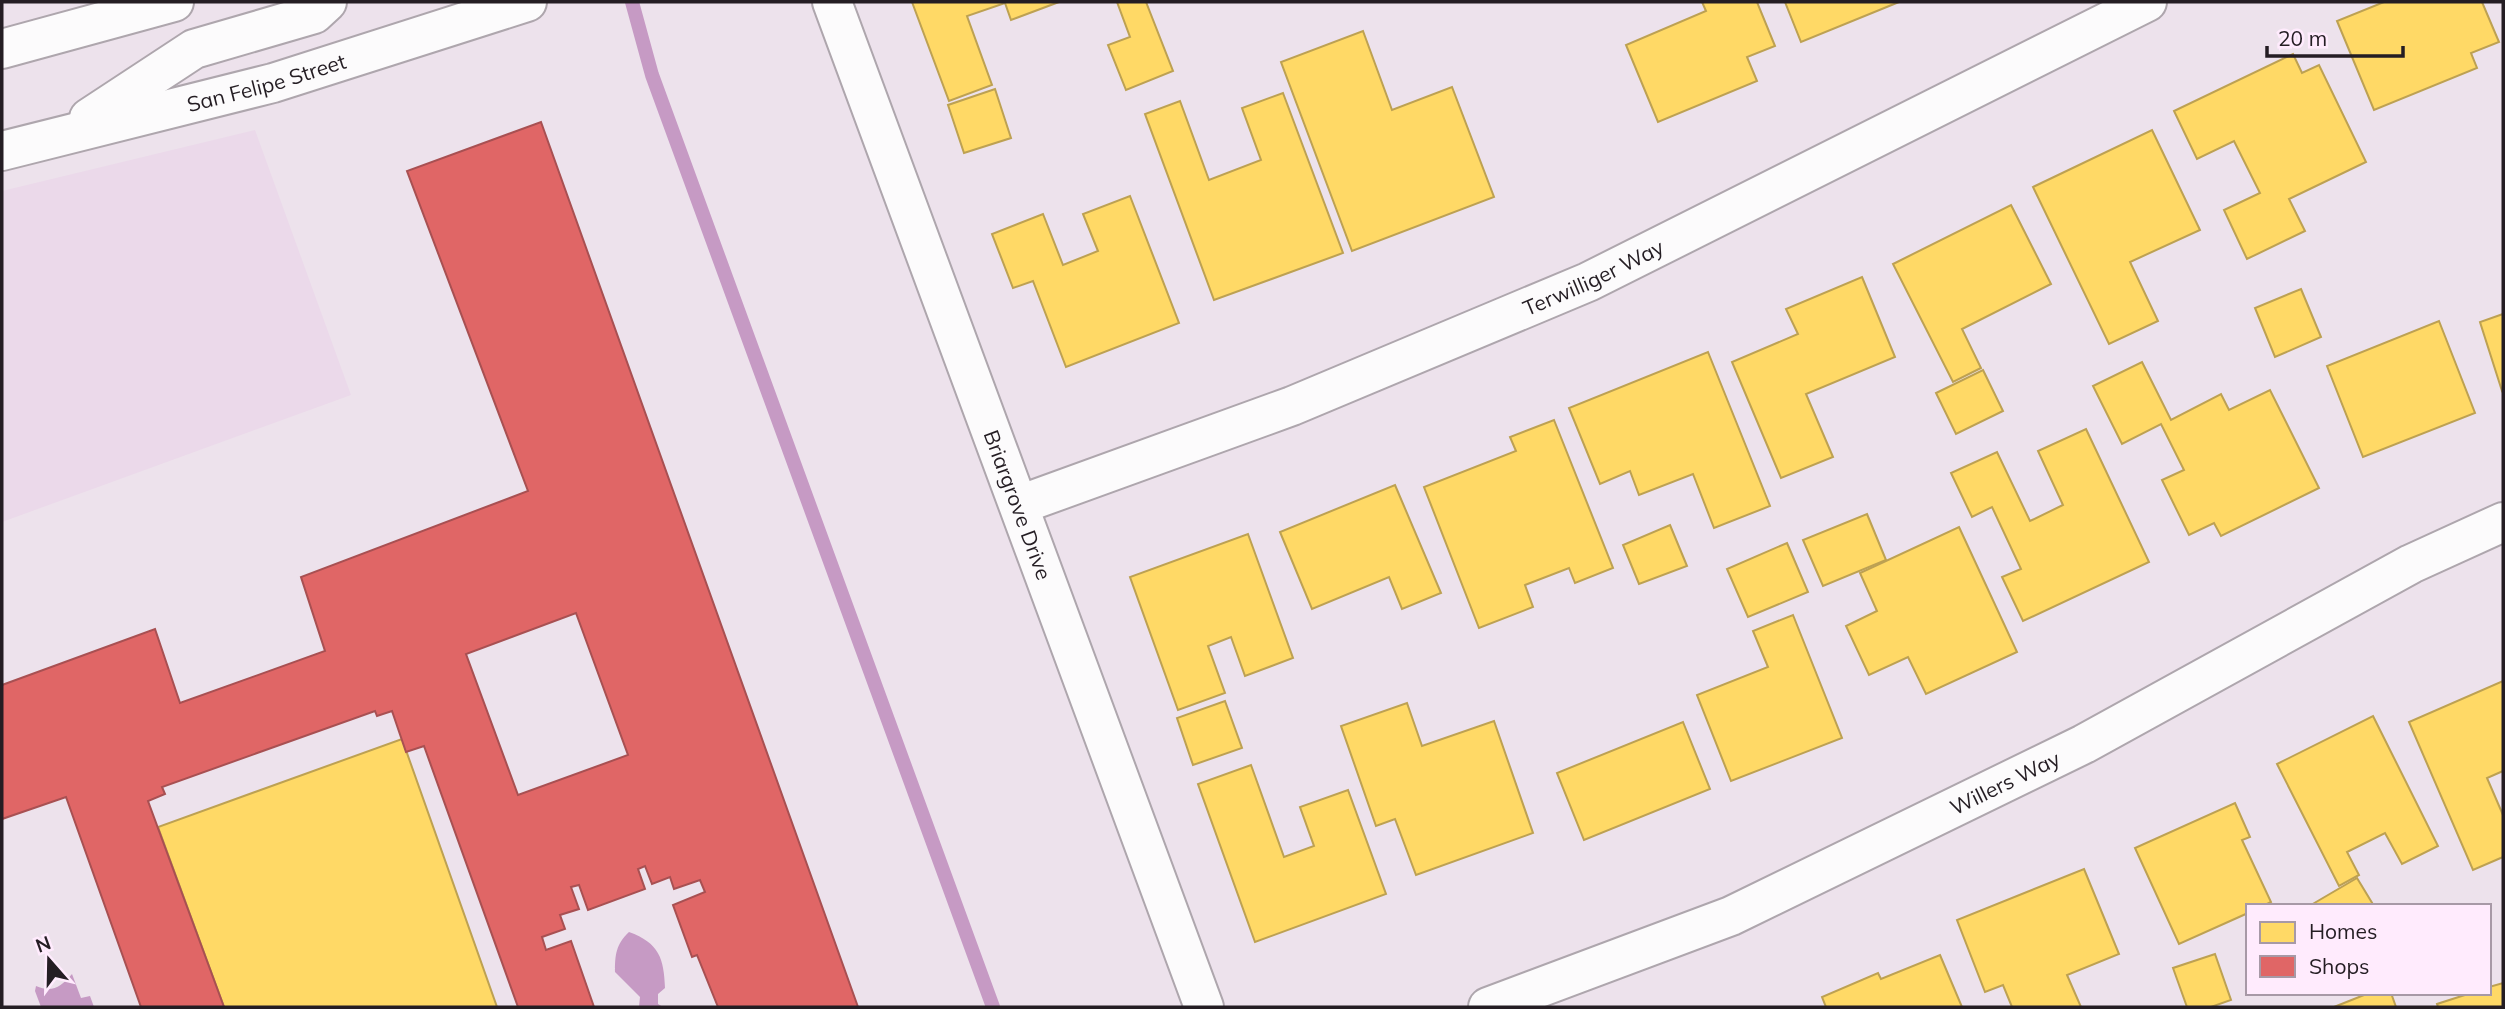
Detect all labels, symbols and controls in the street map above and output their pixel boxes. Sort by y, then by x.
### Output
scale bar [2267,14,2404,58]
text: 20 m [2278,25,2327,51]
street label: San Felipe Street [184,48,349,117]
street label: Terwilliger Way [1519,233,1668,321]
street label: Briargrove Drive [978,426,1058,583]
street label: Willers Way [1946,745,2064,820]
legend [2246,904,2491,995]
text: Homes [2309,918,2377,944]
north arrow [14,925,84,995]
text: N [32,930,54,958]
text: Shops [2309,953,2369,979]

